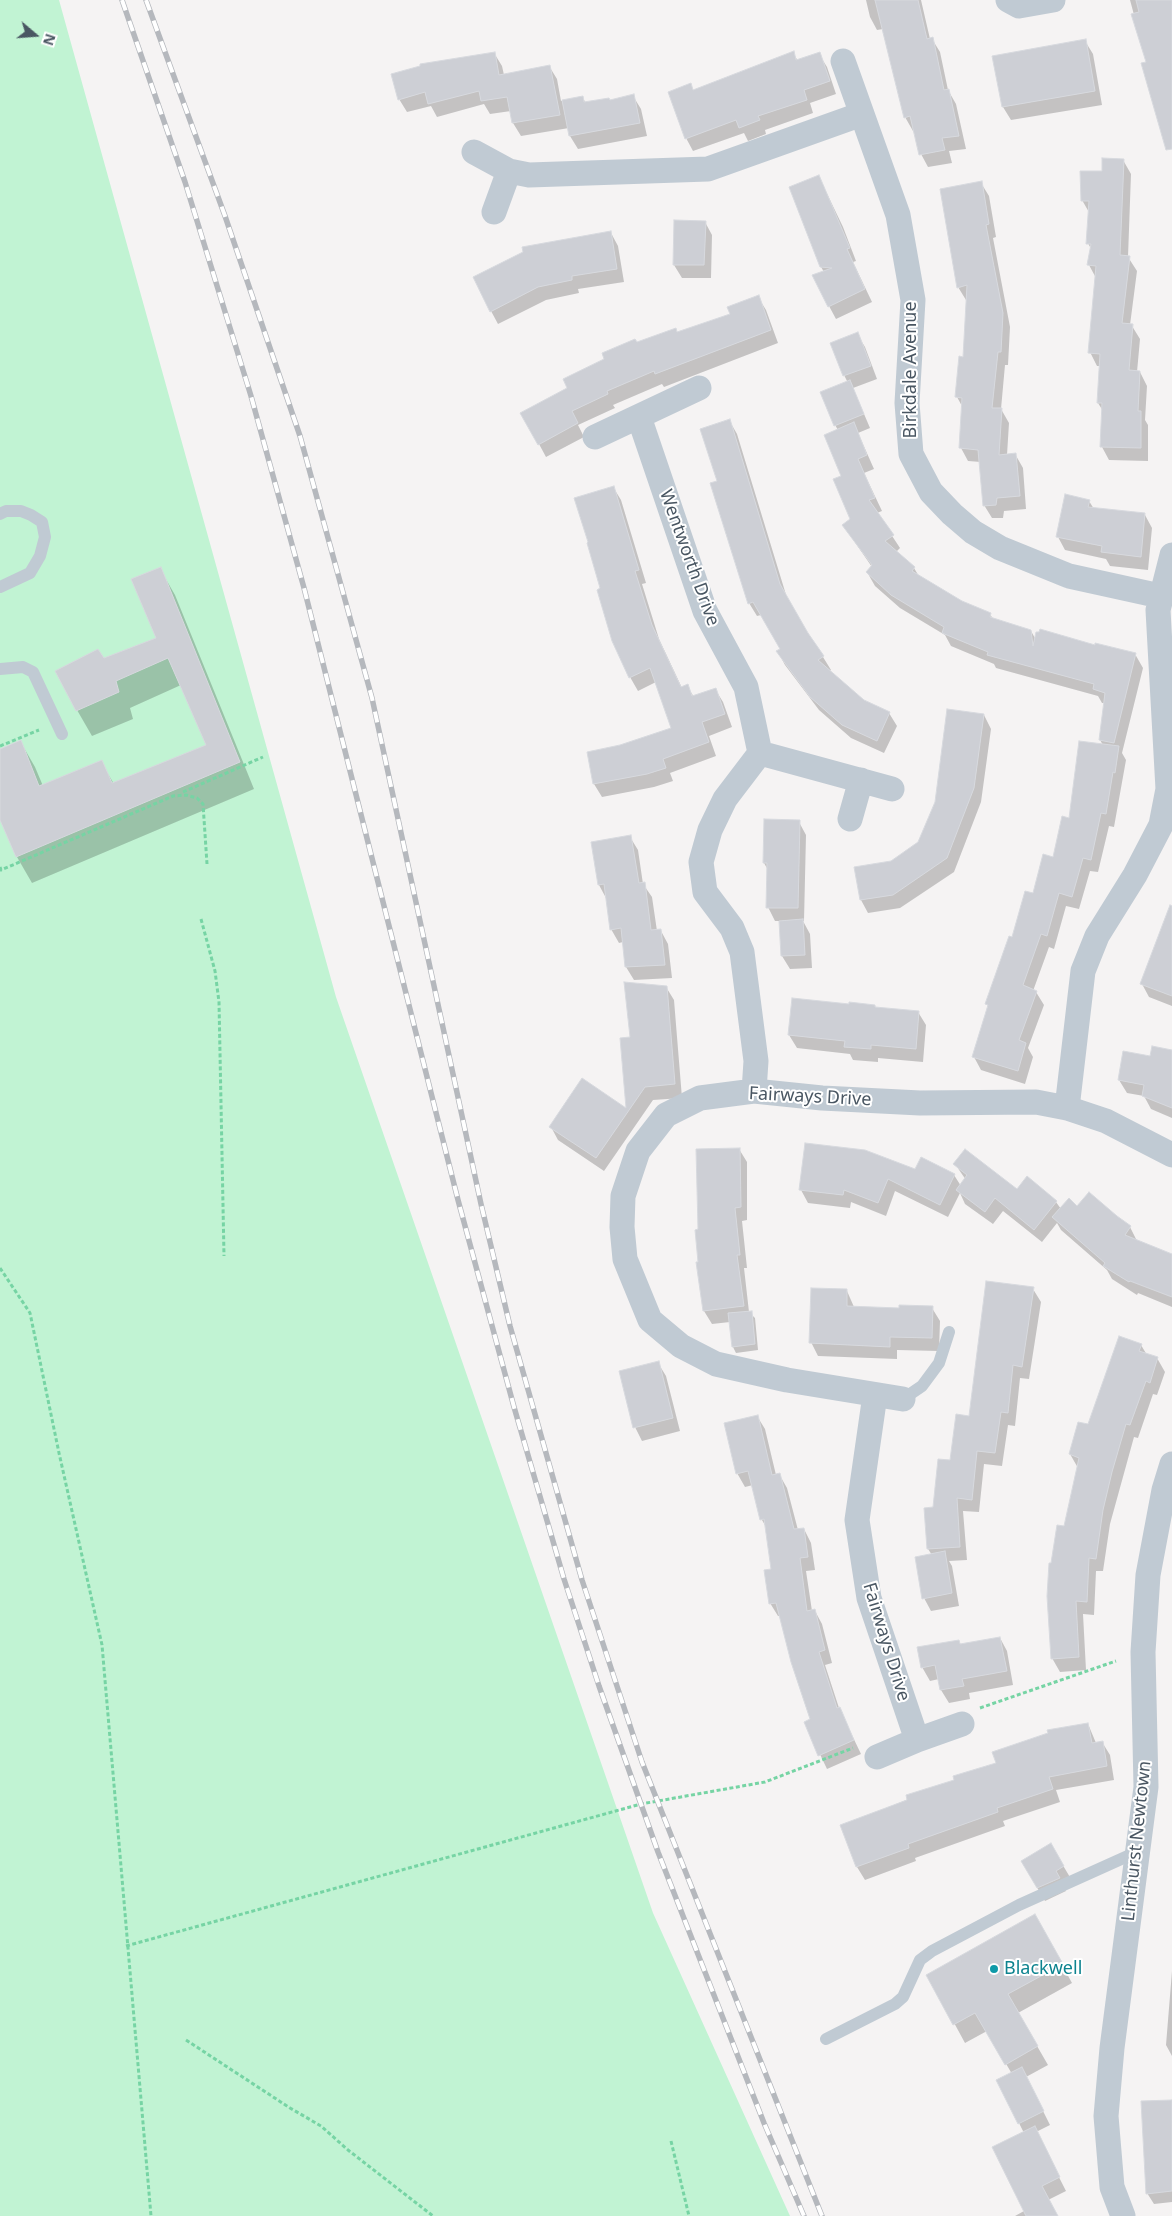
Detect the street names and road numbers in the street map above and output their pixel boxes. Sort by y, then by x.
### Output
street label: Birkdale Avenue [900,301,922,439]
street label: Wentworth Drive [654,487,724,629]
street label: Fairways Drive [748,1083,872,1111]
street label: Fairways Drive [858,1580,914,1704]
street label: Linthurst Newtown [1118,1760,1156,1922]

